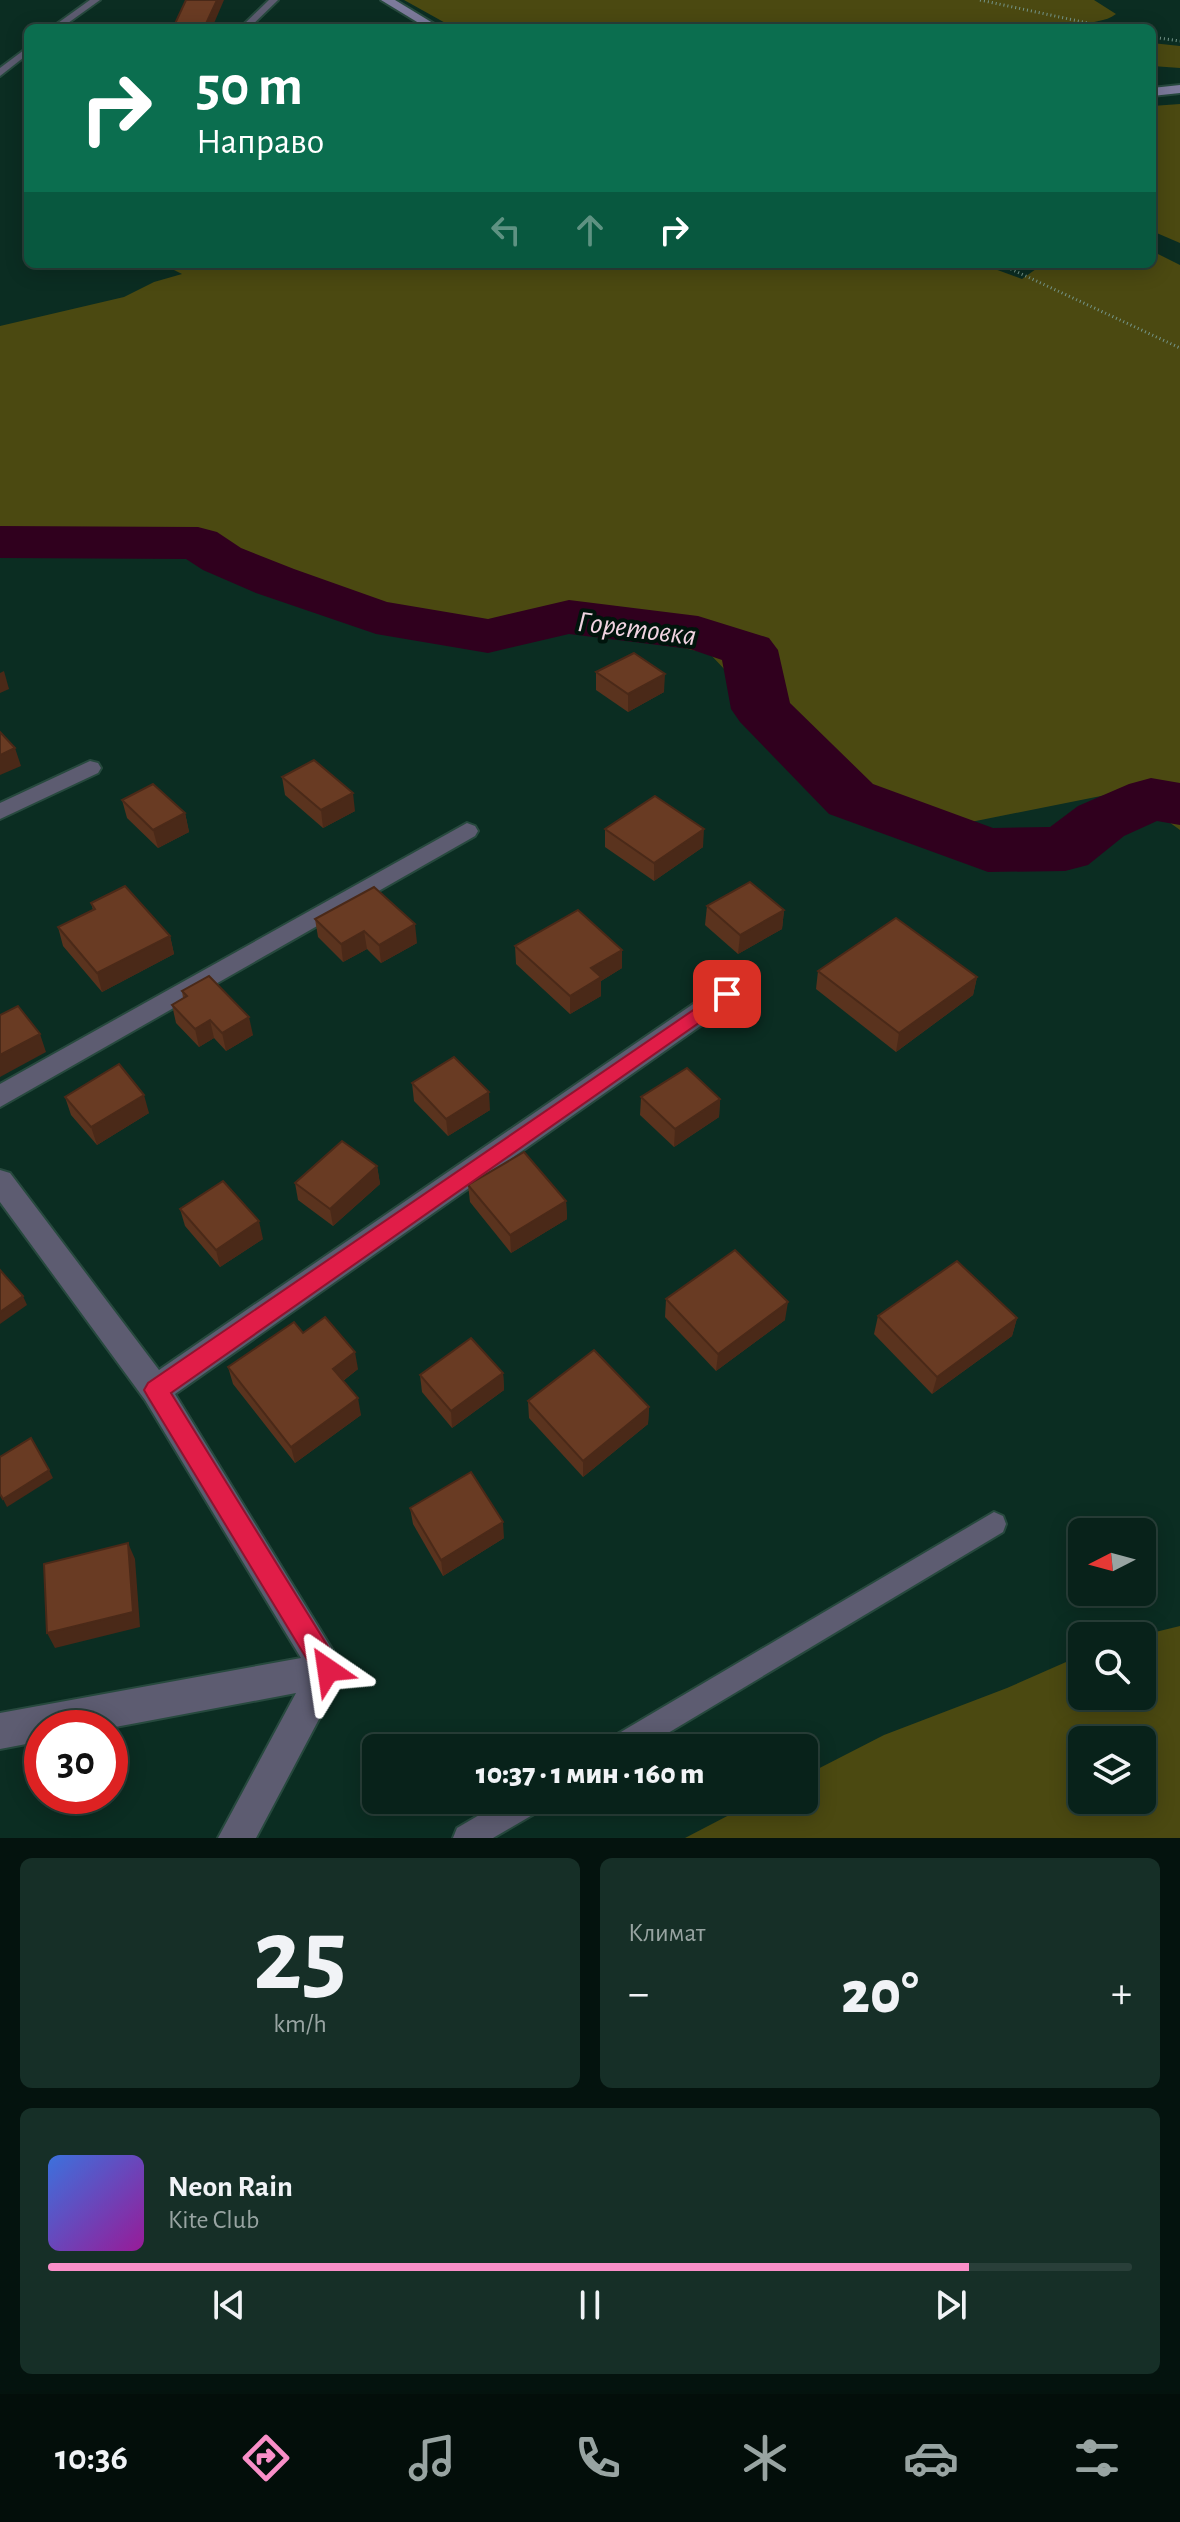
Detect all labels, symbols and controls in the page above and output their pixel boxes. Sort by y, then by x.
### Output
icon: right [64,56,168,160]
text: 50 m [196,59,303,115]
text: Направо [196,124,324,160]
icon: left [484,208,528,252]
icon: ahead [568,208,612,252]
icon: right [652,208,696,252]
water label: Горетовка [576,607,698,651]
pin [693,960,761,1028]
icon: arrive [705,972,749,1016]
north arrow [1068,1518,1156,1606]
map controls [1068,1518,1156,1814]
button: search [1068,1622,1156,1710]
position arrow [286,1628,370,1712]
speed limit sign: 30 [24,1710,128,1814]
button: layers [1068,1726,1156,1814]
text: 10:37 · 1 мин · 160 m [476,1759,704,1789]
text: 25 [253,1905,347,2009]
text: Климат [628,1920,705,1946]
text: 20° [841,1964,919,2024]
text: − [628,1972,649,2016]
text: + [1111,1972,1132,2016]
text: km/h [273,2011,327,2037]
text: Neon Rain [168,2172,293,2202]
text: Kite Club [168,2207,259,2233]
icon: previous [207,2283,251,2327]
icon: pause [568,2283,612,2327]
icon: next [929,2283,973,2327]
icon: directions [238,2430,294,2486]
icon: music [404,2430,460,2486]
icon: phone [570,2430,626,2486]
icon: climate [737,2430,793,2486]
icon: car [903,2430,959,2486]
icon: filters [1069,2430,1125,2486]
text: 10:36 [55,2440,128,2476]

